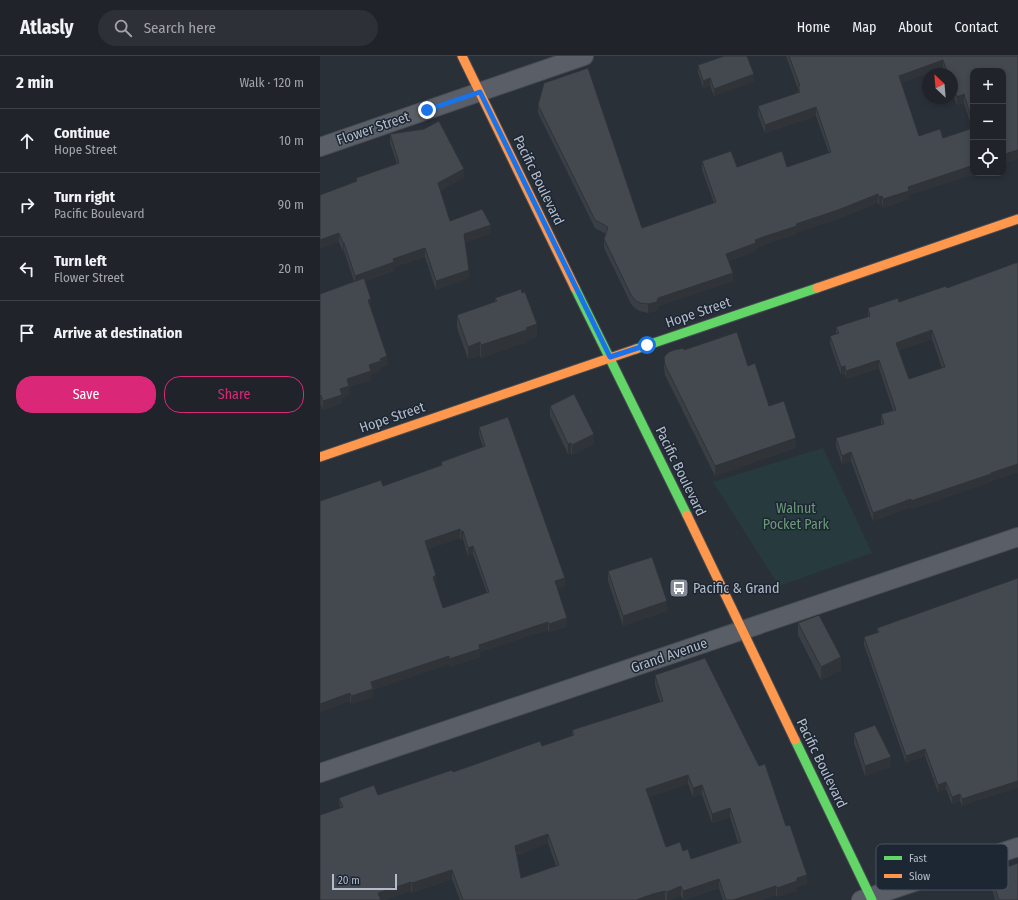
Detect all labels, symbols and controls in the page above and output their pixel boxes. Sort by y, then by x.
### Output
search box [98,10,378,46]
text: Atlasly [20,16,74,39]
icon: search [112,17,134,39]
text: Search here [144,19,216,37]
text: Home [797,19,830,36]
text: Map [852,19,876,36]
text: About [898,19,933,36]
text: Contact [955,19,998,36]
north arrow [922,68,958,104]
map controls [970,68,1006,176]
button: + [970,68,1006,104]
text: 2 min [16,72,54,93]
text: Walk · 120 m [239,75,304,90]
route end [418,101,436,119]
button: − [970,104,1006,140]
street label: Flower Street [335,108,412,149]
text: Continue [54,124,110,142]
icon: ahead [16,130,38,152]
text: 10 m [279,133,304,148]
street label: Pacific Boulevard [510,133,568,228]
button: locate [970,140,1006,176]
text: Hope Street [54,142,117,157]
text: Turn right [54,188,115,206]
icon: right [16,194,38,216]
text: 90 m [278,197,304,212]
text: Pacific Boulevard [54,206,144,221]
text: Turn left [54,252,107,270]
icon: left [16,258,38,280]
text: 20 m [278,261,304,276]
text: Flower Street [54,270,124,285]
street label: Hope Street [663,293,733,332]
icon: arrive [16,322,38,344]
text: Arrive at destination [54,324,182,342]
route start [638,336,656,354]
button: Save [16,376,156,413]
button: Share [164,376,304,413]
street label: Hope Street [357,398,427,437]
street label: Pacific Boulevard [652,424,710,519]
park label: Walnut Pocket Park [763,500,830,533]
bus stop icon: Pacific & Grand [668,577,690,599]
place label: Pacific & Grand [693,580,779,597]
street label: Grand Avenue [629,634,710,676]
street label: Pacific Boulevard [793,716,851,811]
legend [876,844,1008,890]
text: Fast [909,852,927,865]
text: Slow [909,870,930,883]
scale bar [332,872,397,891]
text: 20 m [338,874,360,887]

